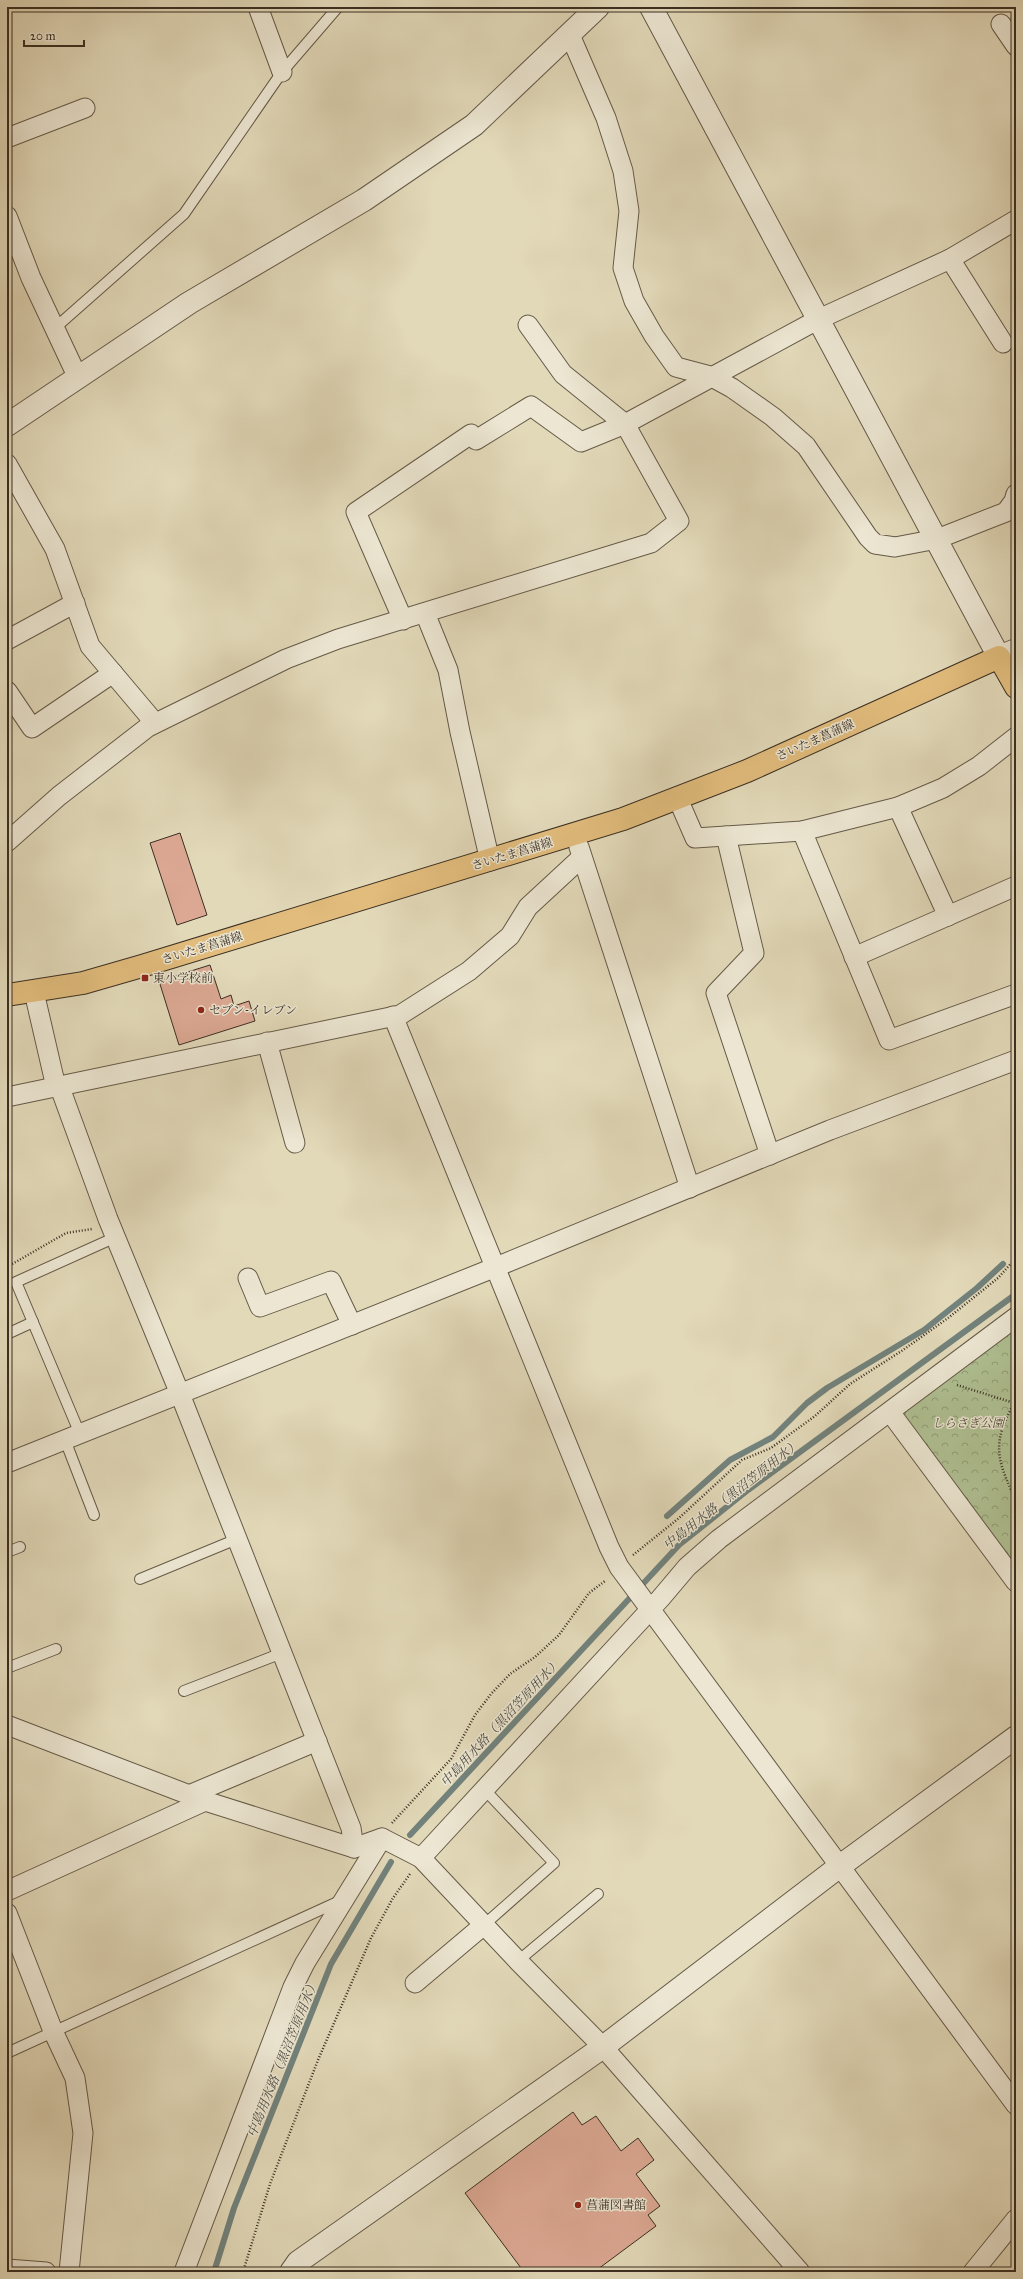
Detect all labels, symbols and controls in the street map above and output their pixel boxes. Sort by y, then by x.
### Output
scale bar [24,22,84,48]
text: 20 m [30,29,56,43]
street label: さいたま菖蒲線 [774,717,856,763]
street label: さいたま菖蒲線 [470,835,554,873]
street label: さいたま菖蒲線 [160,929,244,967]
place label: 東小学校前 [153,971,213,985]
marker: 東小学校前 [140,973,150,983]
place label: セブン-イレブン [209,1003,297,1017]
marker: セブン-イレブン [196,1005,206,1015]
park label: しらさぎ公園 [932,1416,1006,1430]
water label: 中島用水路（黒沼笠原用水） [660,1436,803,1553]
water label: 中島用水路（黒沼笠原用水） [437,1655,564,1790]
water label: 中島用水路（黒沼笠原用水） [244,1977,322,2140]
place label: 菖蒲図書館 [586,2198,646,2212]
marker: 菖蒲図書館 [573,2200,583,2210]

